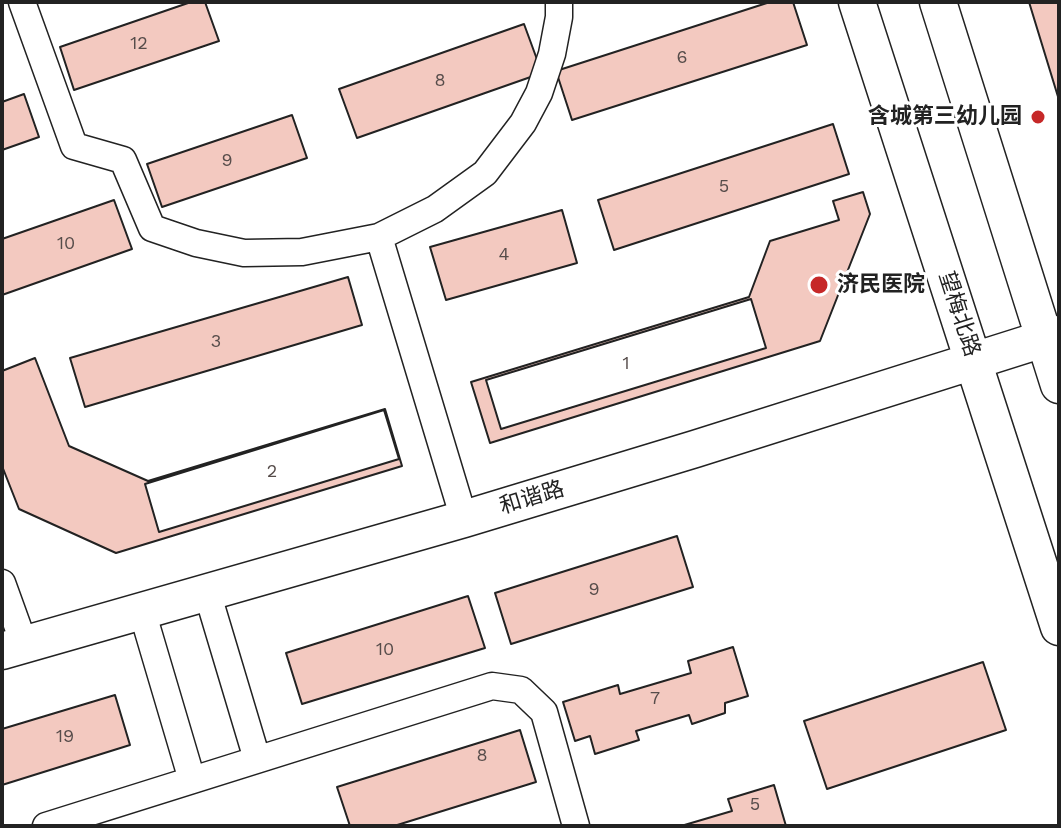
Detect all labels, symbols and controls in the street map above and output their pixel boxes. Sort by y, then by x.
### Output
house number: 12 [130,33,148,55]
house number: 6 [677,47,687,69]
house number: 8 [434,70,446,92]
place label: 含城第三幼儿园 [868,104,1022,130]
marker: 含城第三幼儿园 [1029,108,1047,126]
house number: 9 [221,150,233,172]
house number: 5 [719,176,729,198]
house number: 10 [57,233,75,255]
house number: 4 [499,244,509,266]
street label: 望梅北路 [933,268,985,360]
place label: 济民医院 [837,272,925,298]
marker: 济民医院 [808,274,830,296]
house number: 3 [211,331,221,353]
house number: 1 [622,353,630,375]
house number: 2 [267,461,277,483]
street label: 和谐路 [497,476,567,520]
house number: 9 [588,579,600,601]
house number: 10 [376,639,394,661]
house number: 7 [650,688,660,710]
house number: 19 [56,726,74,748]
house number: 8 [476,745,488,767]
house number: 5 [750,794,760,816]

